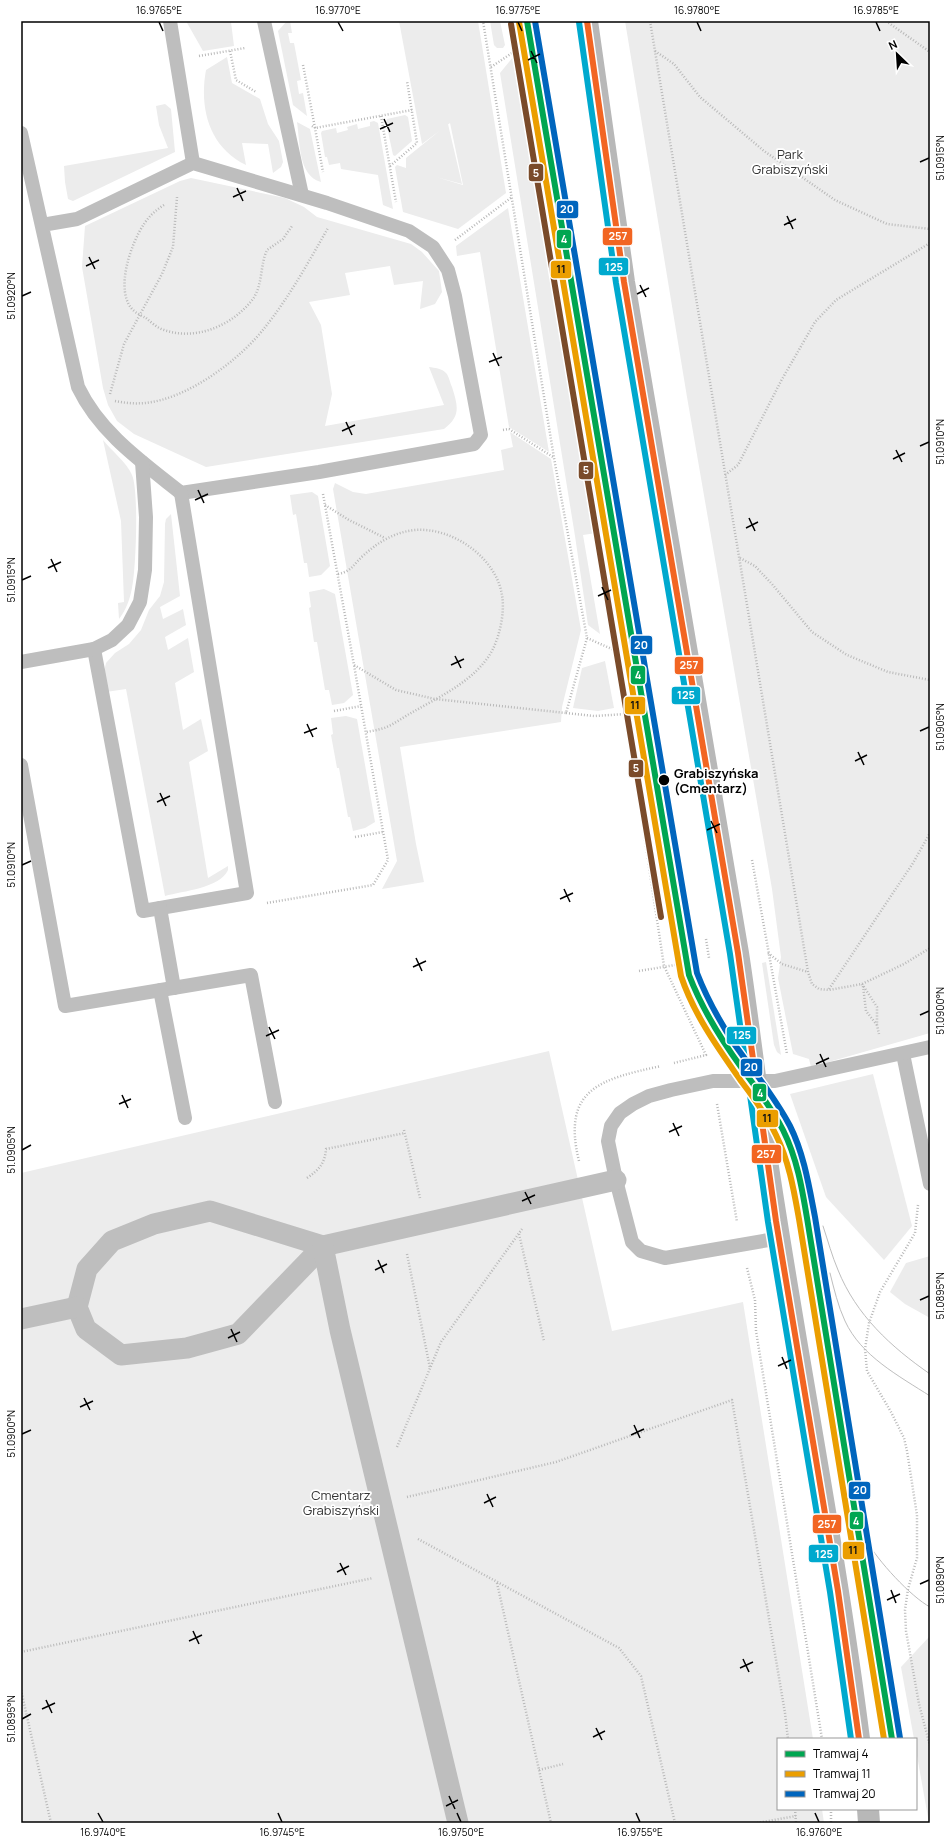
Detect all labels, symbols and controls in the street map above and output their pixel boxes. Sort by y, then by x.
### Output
text: 16.9765°E [136,3,182,17]
text: 16.9770°E [315,3,361,17]
text: 16.9775°E [496,3,541,17]
text: 16.9780°E [674,3,720,17]
text: 16.9785°E [853,3,899,17]
north arrow [877,34,917,74]
text: N [886,36,899,53]
text: 51.0915°N [933,135,947,181]
park label: Park Grabiszyński [752,145,828,178]
line badge: 5 [528,163,544,182]
text: 5 [533,165,539,180]
line badge: 20 [556,200,579,219]
text: 20 [560,201,574,216]
line badge: 257 [602,227,633,246]
text: 257 [609,228,628,243]
line badge: 4 [556,229,572,249]
text: 4 [561,231,568,246]
line badge: 125 [598,257,629,276]
text: 125 [605,259,623,274]
line badge: 11 [550,260,572,279]
text: 11 [556,261,566,276]
text: 51.0920°N [4,272,18,320]
text: 51.0910°N [933,419,947,465]
line badge: 5 [578,461,594,480]
text: 5 [583,462,589,477]
text: 51.0915°N [4,557,18,603]
line badge: 20 [630,635,653,655]
text: 20 [634,637,648,652]
line badge: 257 [674,656,704,675]
text: 257 [680,657,699,672]
line badge: 4 [630,665,646,685]
text: 4 [635,667,642,682]
line badge: 125 [671,686,701,705]
text: 125 [677,687,695,702]
line badge: 11 [624,696,646,715]
text: 11 [630,697,640,712]
text: 51.0905°N [933,703,947,751]
line badge: 5 [628,759,644,778]
text: 5 [633,760,639,775]
place label: Grabiszyńska (Cmentarz) [674,764,758,797]
marker: Grabiszyńska (Cmentarz) [657,773,671,787]
text: 51.0910°N [4,842,18,888]
text: 51.0900°N [933,987,947,1035]
line badge: 125 [726,1026,757,1045]
text: 125 [733,1027,751,1042]
line badge: 20 [740,1058,763,1077]
text: 20 [744,1059,758,1074]
line badge: 4 [752,1083,767,1102]
text: 4 [757,1085,764,1100]
line badge: 11 [756,1109,779,1128]
text: 11 [762,1110,772,1125]
text: 51.0905°N [4,1126,18,1174]
line badge: 257 [751,1144,782,1164]
text: 257 [757,1146,776,1161]
text: 51.0895°N [933,1272,947,1320]
text: 51.0900°N [4,1410,18,1458]
line badge: 20 [848,1481,871,1500]
text: 20 [853,1482,867,1497]
park label: Cmentarz Grabiszyński [303,1486,379,1519]
line badge: 4 [849,1511,864,1530]
text: 4 [853,1513,860,1528]
line badge: 257 [812,1514,842,1534]
text: 257 [818,1516,837,1531]
line badge: 11 [842,1541,865,1560]
text: 11 [848,1542,858,1557]
line badge: 125 [808,1544,839,1563]
text: 125 [815,1546,833,1561]
text: 51.0890°N [933,1556,947,1604]
text: 51.0895°N [4,1695,18,1743]
legend [777,1738,917,1810]
text: Tramwaj 4 [813,1745,868,1762]
text: Tramwaj 11 [813,1765,871,1782]
text: Tramwaj 20 [813,1785,876,1802]
text: 16.9740°E [80,1825,126,1839]
text: 16.9745°E [259,1825,305,1839]
text: 16.9750°E [438,1825,484,1839]
text: 16.9755°E [617,1825,663,1839]
text: 16.9760°E [796,1825,842,1839]

